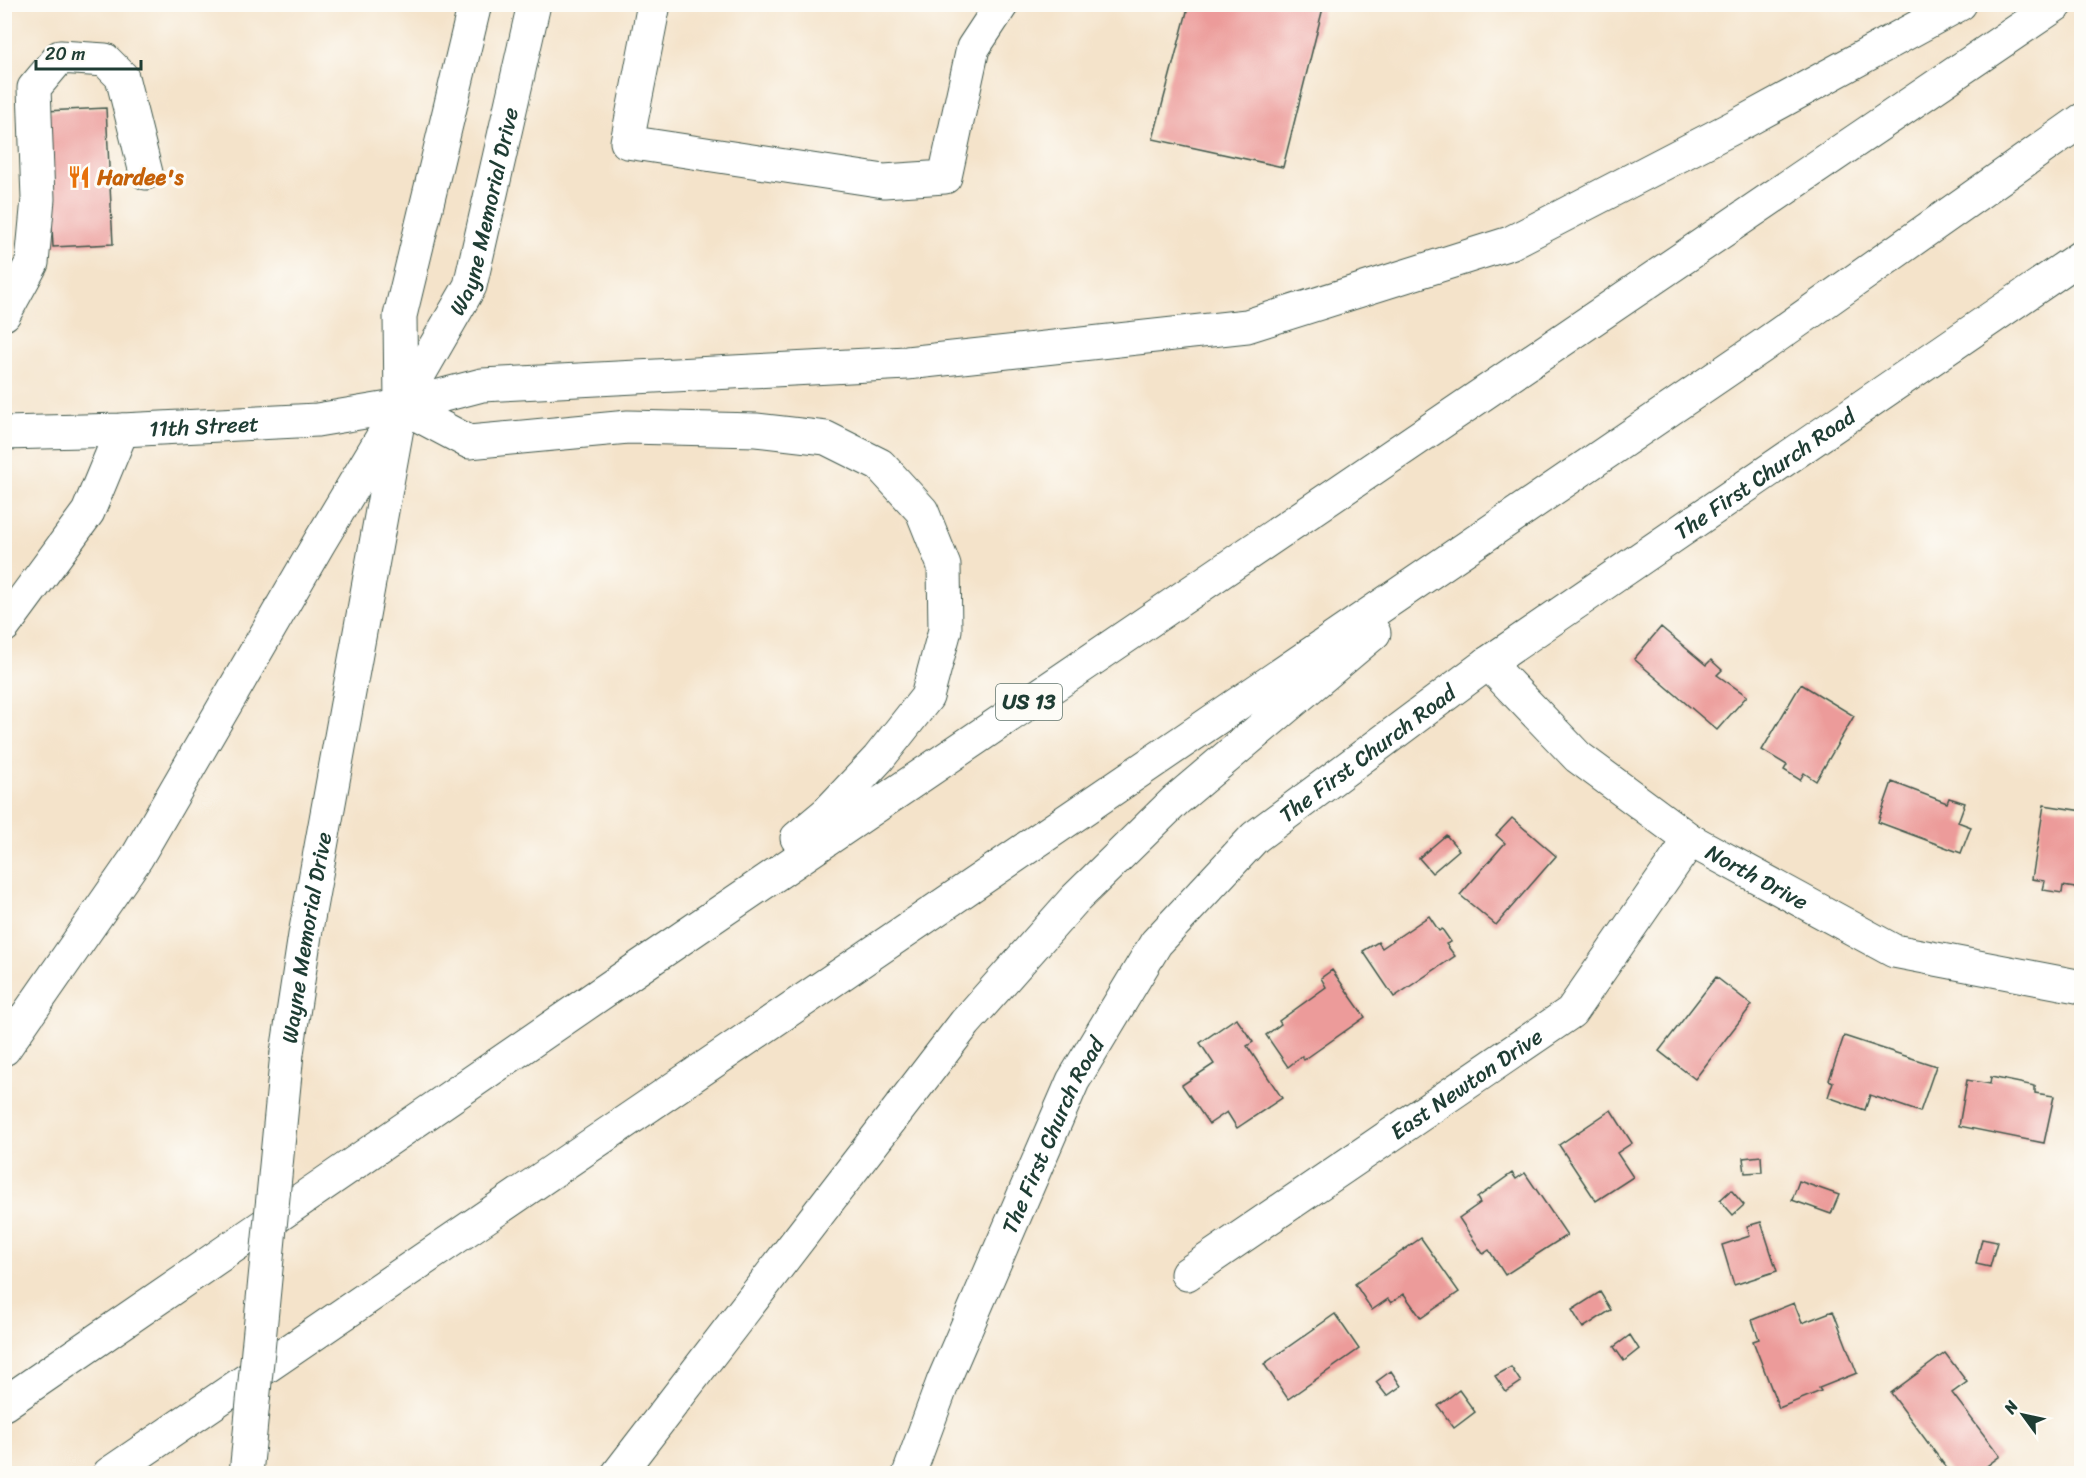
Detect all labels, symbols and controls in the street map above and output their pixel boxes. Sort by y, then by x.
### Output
scale bar [36,33,141,71]
text: 20 m [45,38,85,70]
street label: Wayne Memorial Drive [438,104,530,323]
place label: Hardee's [96,158,184,197]
restaurant icon: Hardee's [66,164,92,190]
street label: The First Church Road [1666,397,1865,550]
street label: 11th Street [148,404,260,449]
street label: The First Church Road [1270,673,1466,833]
road number: US 13 [996,684,1062,720]
street label: Wayne Memorial Drive [270,829,343,1046]
street label: North Drive [1698,833,1816,921]
street label: East Newton Drive [1382,1018,1551,1150]
street label: The First Church Road [990,1028,1116,1240]
north arrow [1993,1385,2053,1445]
text: N [1995,1394,2027,1420]

